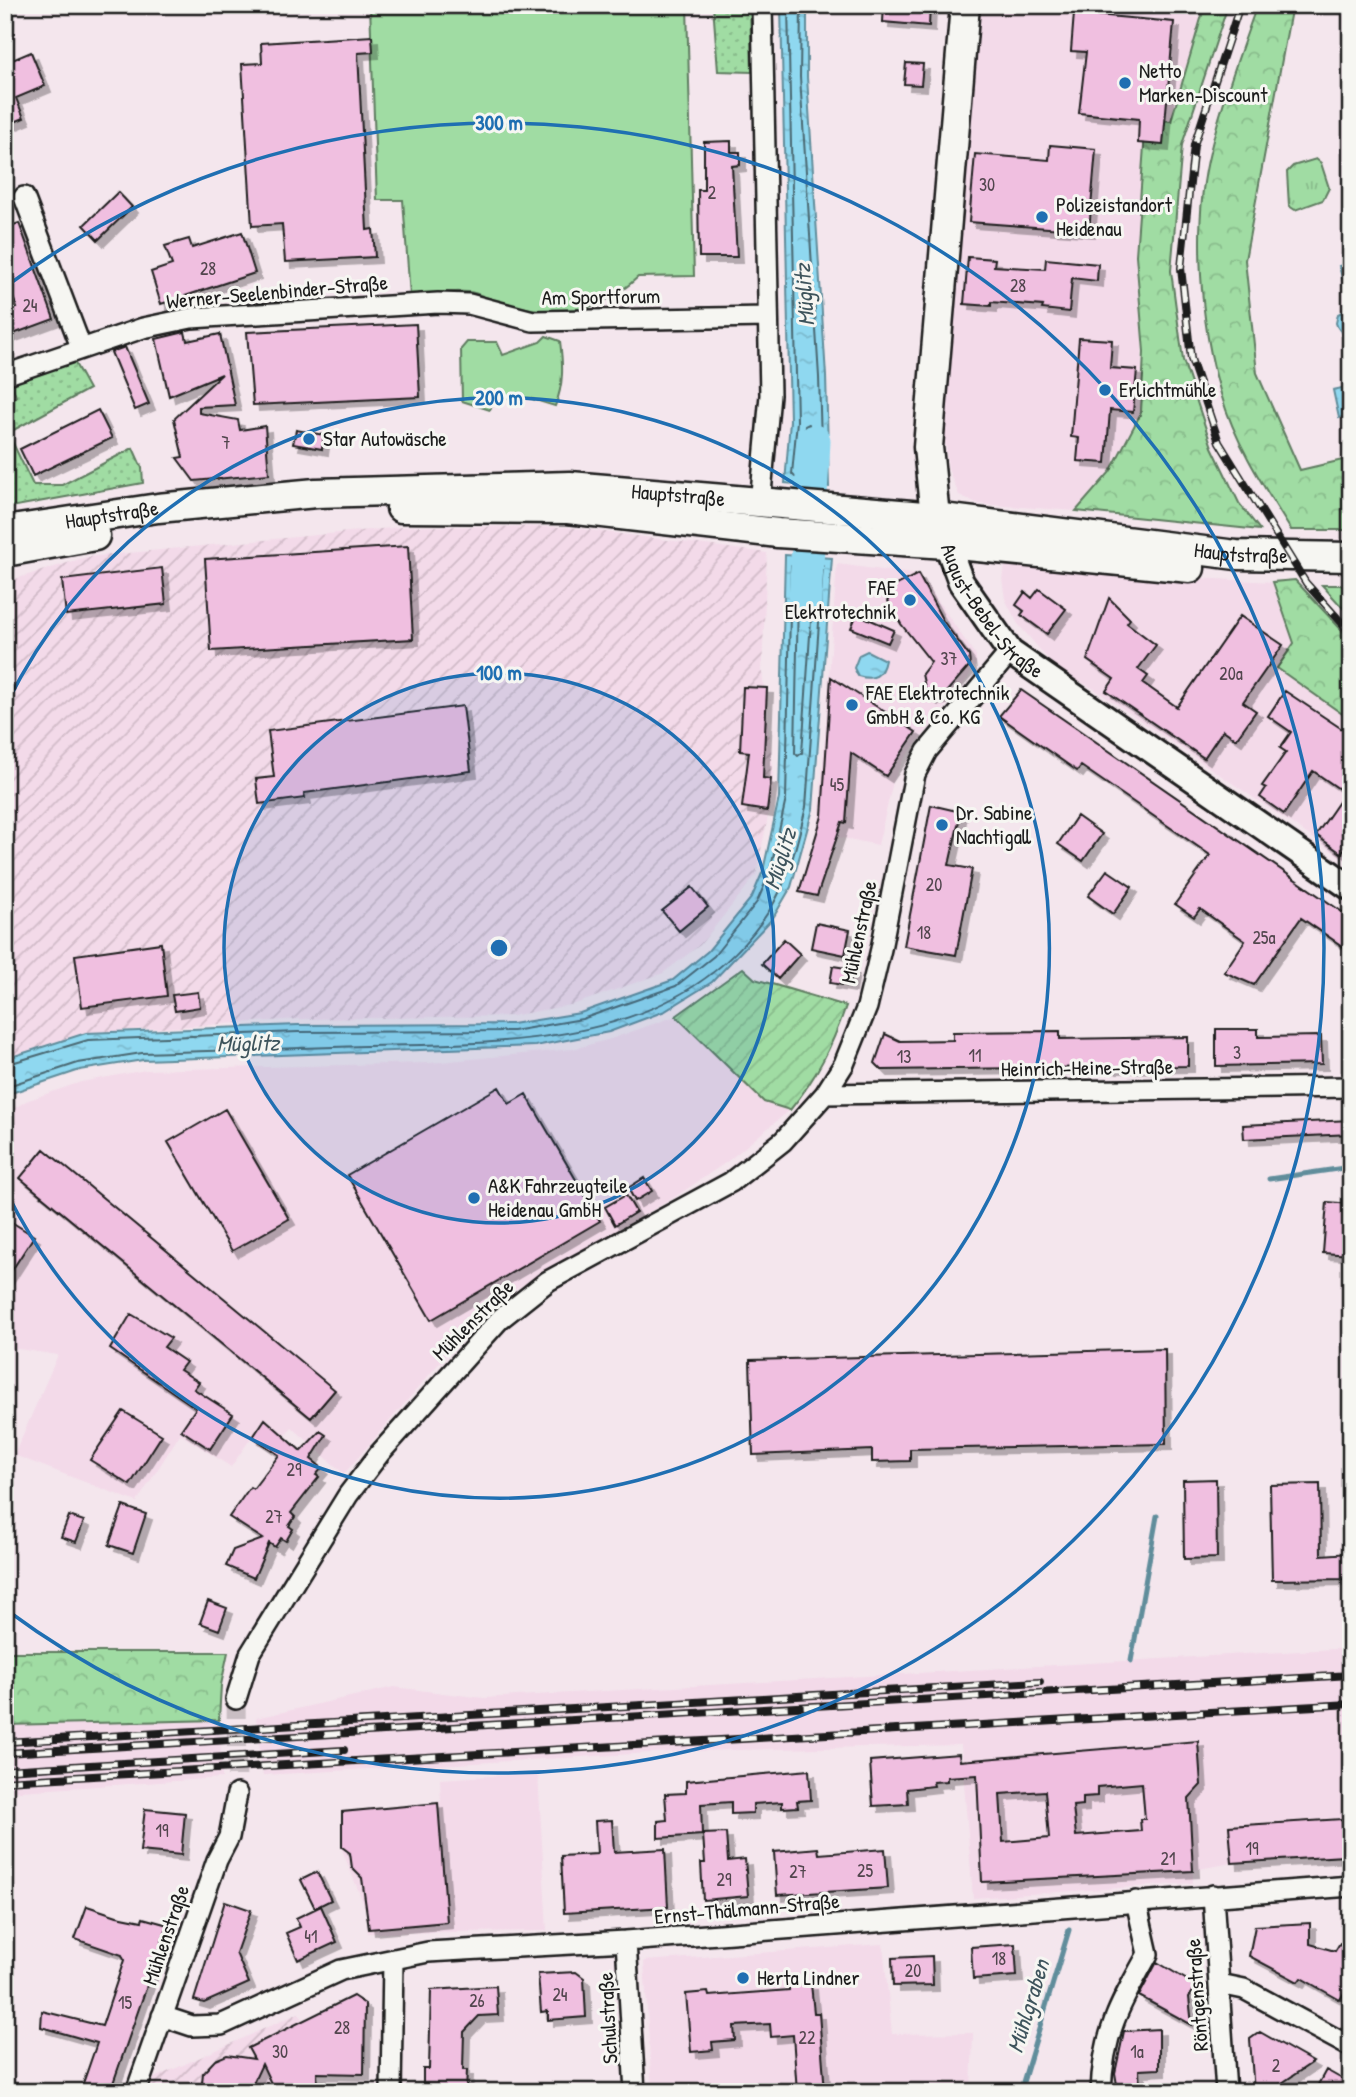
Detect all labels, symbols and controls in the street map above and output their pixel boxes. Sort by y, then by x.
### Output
place label: Netto Marken-Discount [1139,56,1268,109]
marker: Netto Marken-Discount [1117,75,1133,91]
text: 300 m [475,108,523,137]
house number: 30 [979,172,995,197]
house number: 2 [708,180,717,205]
place label: Polizeistandort Heidenau [1056,190,1173,243]
marker: Polizeistandort Heidenau [1034,209,1050,225]
house number: 28 [200,256,216,281]
water label: Müglitz [786,261,822,327]
street label: Werner-Seelenbinder-Straße [165,267,389,316]
house number: 28 [1010,273,1026,298]
street label: Am Sportforum [541,281,661,312]
house number: 24 [22,293,38,318]
place label: Erlichtmühle [1119,375,1216,404]
marker: Erlichtmühle [1097,382,1113,398]
text: 200 m [475,383,523,412]
place label: Star Autowäsche [323,424,447,453]
house number: 7 [222,430,231,455]
marker: Star Autowäsche [301,431,317,447]
street label: Hauptstraße [630,476,726,513]
street label: Hauptstraße [63,493,160,536]
street label: Hauptstraße [1192,535,1288,570]
street label: August-Bebel-Straße [934,539,1049,685]
place label: FAE Elektrotechnik [785,573,896,626]
marker: FAE Elektrotechnik [902,592,918,608]
house number: 37 [941,646,958,671]
text: 100 m [476,658,522,687]
house number: 20a [1219,661,1243,686]
place label: FAE Elektrotechnik GmbH & Co. KG [865,678,1010,731]
marker: FAE Elektrotechnik GmbH & Co. KG [844,697,860,713]
house number: 45 [830,772,845,797]
place label: Dr. Sabine Nachtigall [956,798,1032,851]
marker: Dr. Sabine Nachtigall [934,817,950,833]
water label: Müglitz [756,823,805,893]
house number: 20 [926,872,942,897]
street label: Mühlenstraße [833,878,884,986]
house number: 18 [917,920,931,945]
house number: 25a [1252,925,1276,950]
centre of rings [487,936,511,960]
water label: Müglitz [217,1026,281,1060]
house number: 3 [1233,1040,1241,1065]
house number: 11 [968,1043,982,1068]
house number: 13 [897,1044,911,1069]
street label: Heinrich-Heine-Straße [1001,1051,1173,1084]
place label: A&K Fahrzeugteile Heidenau GmbH [488,1171,628,1224]
marker: A&K Fahrzeugteile Heidenau GmbH [466,1190,482,1206]
street label: Mühlenstraße [426,1273,520,1367]
house number: 29 [286,1457,302,1482]
house number: 27 [265,1504,283,1529]
house number: 19 [155,1818,169,1843]
house number: 19 [1245,1836,1259,1861]
house number: 21 [1161,1846,1175,1871]
house number: 25 [857,1858,873,1883]
house number: 27 [789,1859,807,1884]
house number: 29 [716,1867,732,1892]
street label: Mühlenstraße [135,1881,196,1989]
street label: Ernst-Thälmann-Straße [653,1886,841,1931]
house number: 41 [304,1924,318,1949]
street label: Röntgenstraße [1178,1938,1215,2052]
house number: 18 [992,1946,1006,1971]
water label: Mühlgraben [999,1954,1058,2056]
house number: 20 [905,1958,921,1983]
place label: Herta Lindner [757,1963,860,1992]
marker: Herta Lindner [735,1970,751,1986]
street label: Schulstraße [591,1971,624,2065]
house number: 24 [552,1982,568,2007]
house number: 26 [469,1988,485,2013]
house number: 15 [118,1990,132,2015]
house number: 28 [334,2015,350,2040]
house number: 22 [799,2025,816,2050]
house number: 30 [272,2039,288,2064]
house number: 1a [1130,2039,1144,2064]
house number: 2 [1272,2053,1281,2078]

